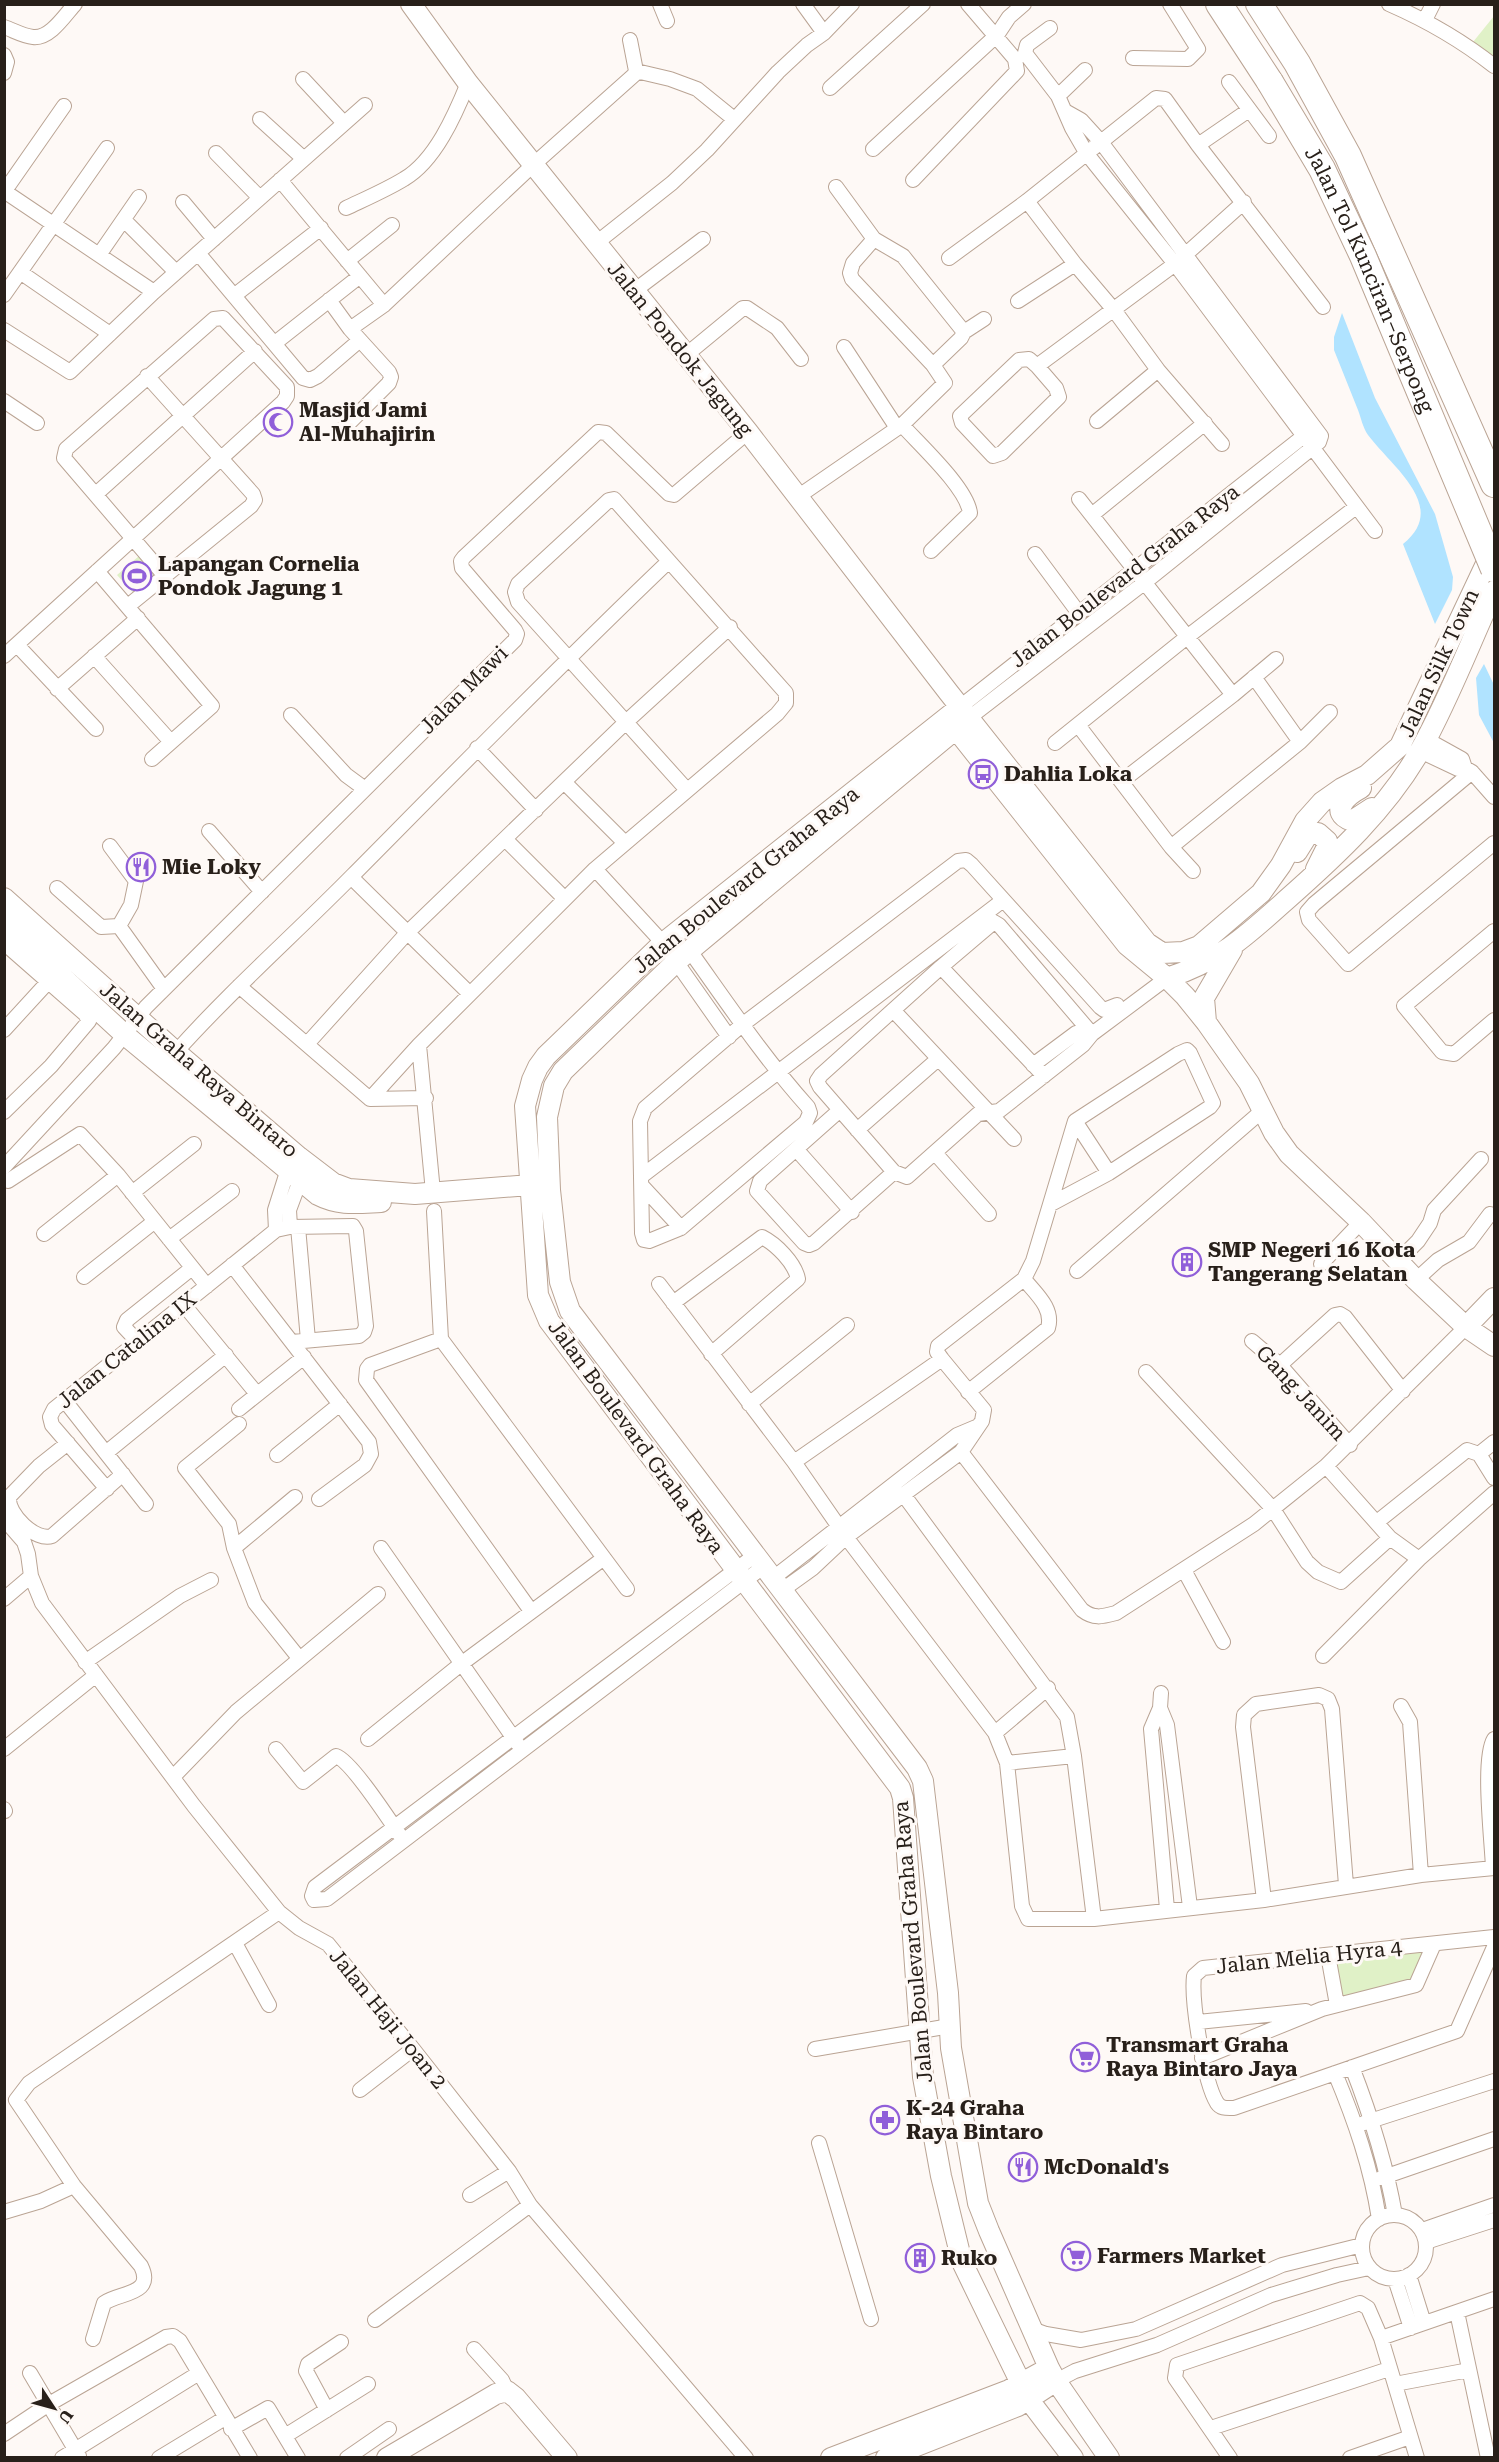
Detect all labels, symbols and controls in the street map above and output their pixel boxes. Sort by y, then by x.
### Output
street label: Jalan Tol Kunciran–Serpong [1300,143,1439,416]
street label: Jalan Pondok Jagung [602,257,758,441]
place label: Masjid Jami Al-Muhajirin [299,398,435,446]
mosque icon: Masjid Jami Al-Muhajirin [262,406,294,438]
street label: Jalan Boulevard Graha Raya [1006,479,1244,673]
place label: Lapangan Cornelia Pondok Jagung 1 [158,552,360,600]
sports icon: Lapangan Cornelia Pondok Jagung 1 [121,560,153,592]
street label: Jalan Silk Town [1394,585,1484,741]
street label: Jalan Mawi [415,641,513,739]
bus stop icon: Dahlia Loka [967,758,999,790]
place label: Dahlia Loka [1004,762,1133,786]
street label: Jalan Boulevard Graha Raya [629,781,864,978]
restaurant icon: Mie Loky [125,851,157,883]
place label: Mie Loky [162,855,261,879]
street label: Jalan Graha Raya Bintaro [95,977,303,1163]
place label: SMP Negeri 16 Kota Tangerang Selatan [1208,1238,1416,1286]
building icon: SMP Negeri 16 Kota Tangerang Selatan [1171,1246,1203,1278]
street label: Jalan Catalina IX [53,1287,201,1413]
street label: Jalan Boulevard Graha Raya [543,1316,729,1559]
street label: Gang Janim [1251,1341,1351,1445]
street label: Jalan Boulevard Graha Raya [889,1799,937,2084]
street label: Jalan Melia Hyra 4 [1215,1935,1404,1979]
street label: Jalan Haji Joan 2 [324,1944,452,2094]
place label: Transmart Graha Raya Bintaro Jaya [1106,2033,1298,2081]
supermarket icon: Transmart Graha Raya Bintaro Jaya [1069,2041,1101,2073]
place label: K-24 Graha Raya Bintaro [906,2096,1043,2144]
pharmacy icon: K-24 Graha Raya Bintaro [869,2104,901,2136]
restaurant icon: McDonald's [1007,2151,1039,2183]
place label: McDonald's [1044,2155,1169,2179]
supermarket icon: Farmers Market [1060,2240,1092,2272]
building icon: Ruko [904,2242,936,2274]
place label: Farmers Market [1097,2244,1266,2268]
place label: Ruko [941,2246,997,2270]
north arrow [24,2378,84,2438]
text: U [54,2406,77,2427]

